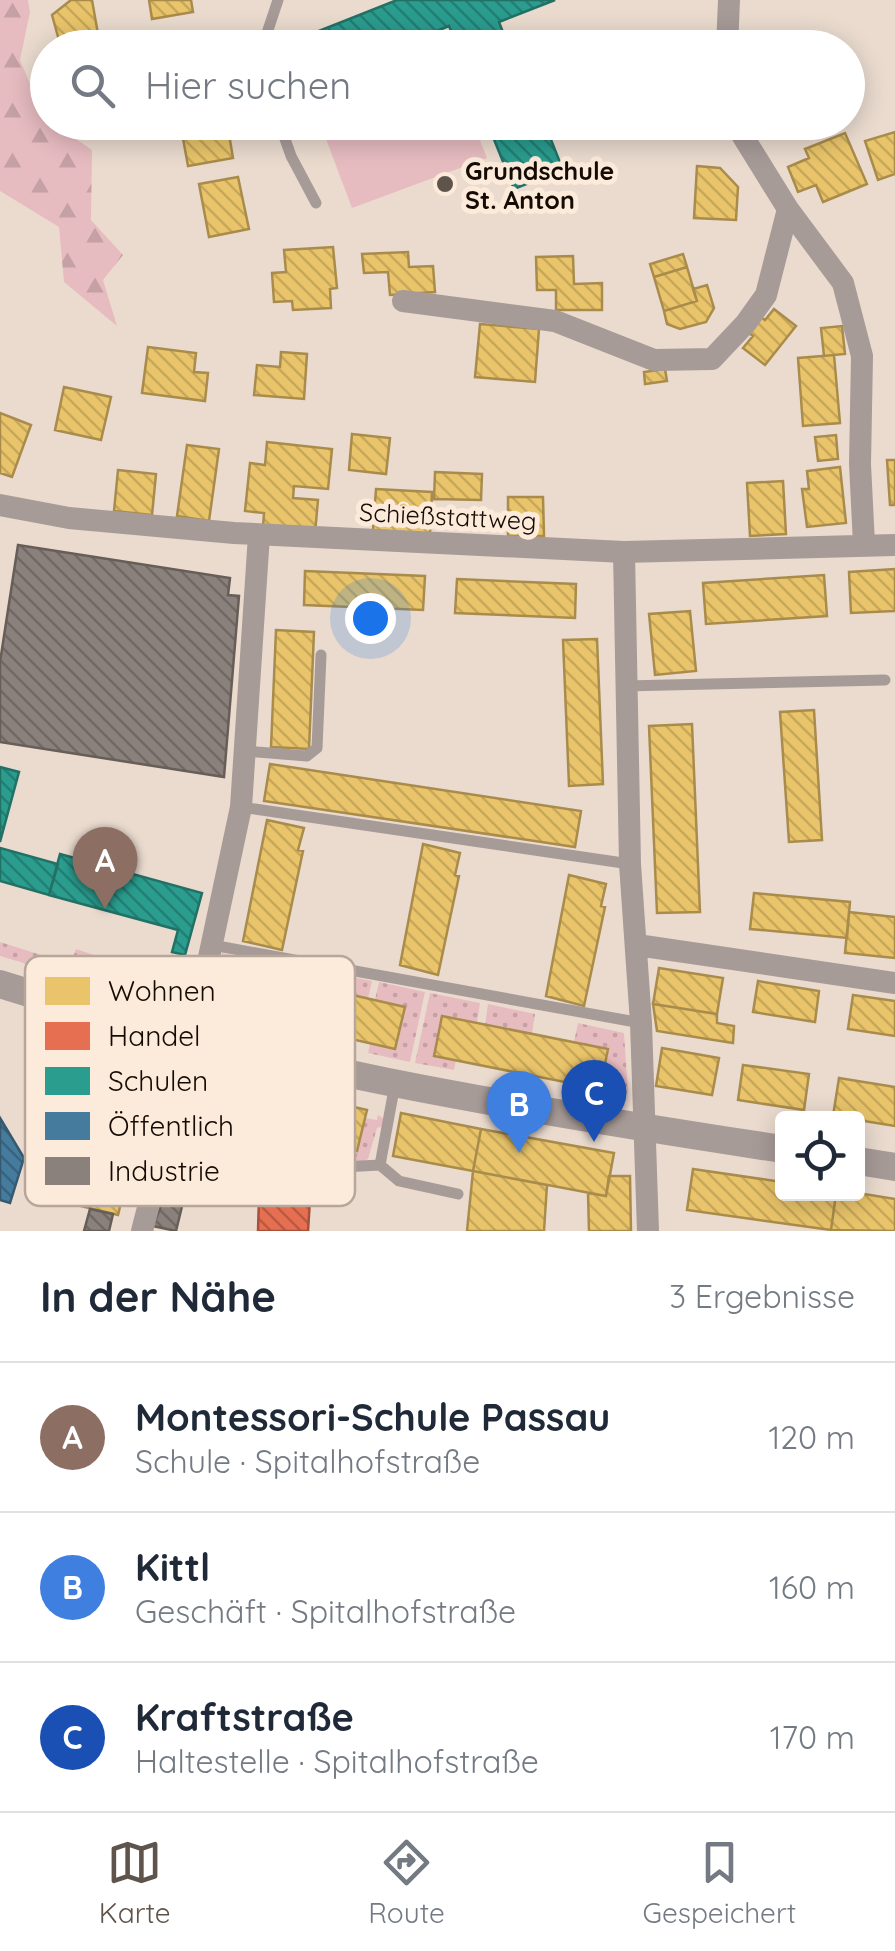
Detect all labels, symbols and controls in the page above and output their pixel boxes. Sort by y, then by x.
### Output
search box [30,30,865,140]
icon: search [65,58,120,113]
text: Hier suchen [145,61,351,109]
place label: Grundschule St. Anton [465,155,614,215]
marker: Grundschule St. Anton [434,173,456,195]
street label: Schießstattweg [359,496,537,536]
your location [345,593,396,644]
pin: A [72,826,138,909]
legend [25,956,355,1206]
text: Wohnen [108,973,216,1008]
text: Handel [108,1018,201,1053]
pin: C [562,1060,626,1142]
text: Schulen [108,1063,208,1098]
pin: B [486,1070,552,1153]
text: Öffentlich [108,1108,234,1143]
map controls [775,1111,865,1201]
button: locate [775,1111,865,1201]
text: Industrie [108,1153,220,1188]
text: In der Nähe [40,1270,276,1323]
text: 3 Ergebnisse [669,1276,855,1316]
text: Montessori-Schule Passau [135,1393,610,1441]
text: A [62,1417,83,1457]
text: 120 m [768,1417,855,1457]
text: Schule · Spitalhofstraße [135,1441,480,1481]
text: Kittl [135,1543,210,1591]
text: B [62,1567,83,1607]
text: 160 m [769,1567,855,1607]
text: Geschäft · Spitalhofstraße [135,1591,516,1631]
text: Kraftstraße [135,1693,354,1741]
text: C [62,1717,83,1757]
text: 170 m [770,1717,855,1757]
text: Haltestelle · Spitalhofstraße [135,1741,539,1781]
tab: Karte [99,1835,171,1930]
tab: Route [368,1835,445,1930]
tab: Gespeichert [642,1835,796,1930]

